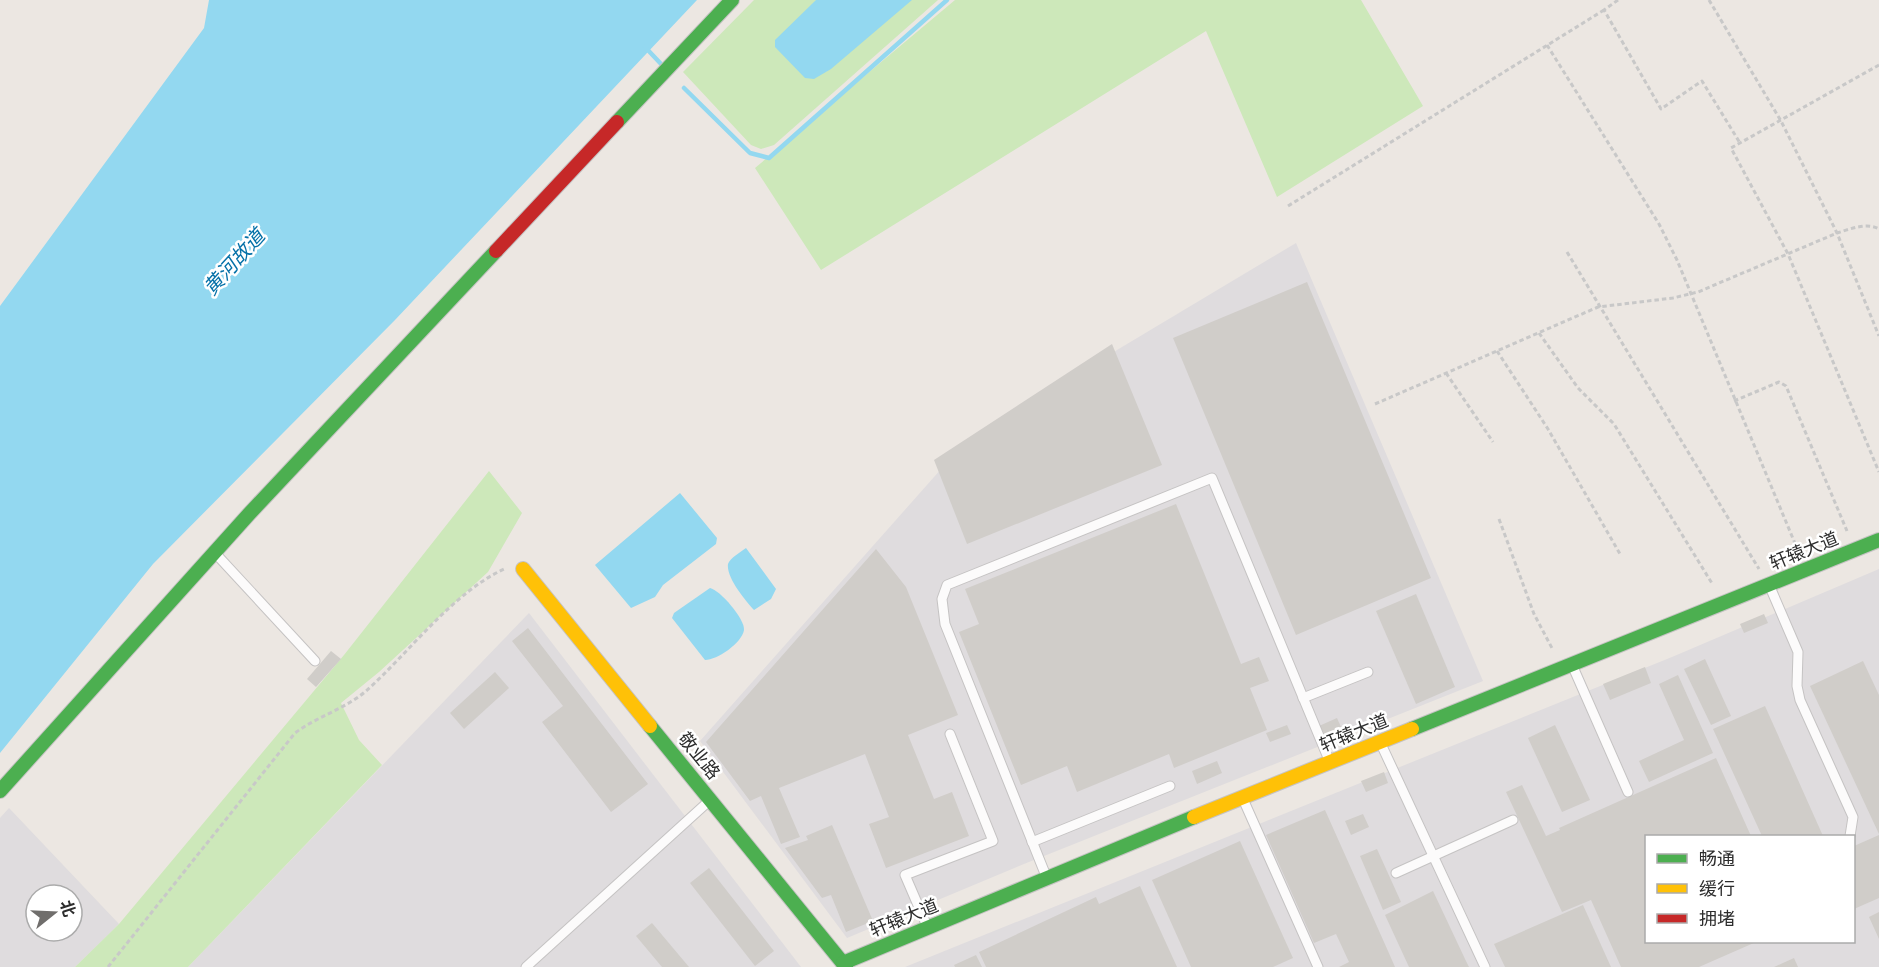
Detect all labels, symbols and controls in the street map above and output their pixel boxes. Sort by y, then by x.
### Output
water label: 黄河故道 [199,223,271,299]
street label: 轩辕大道 [1767,528,1841,574]
street label: 轩辕大道 [1317,710,1391,756]
street label: 敬业路 [674,729,724,783]
legend [1645,835,1855,943]
text: 畅通 [1699,849,1735,869]
text: 缓行 [1699,879,1735,899]
north arrow [24,883,84,943]
street label: 轩辕大道 [867,895,941,941]
text: 北 [57,898,78,919]
text: 拥堵 [1699,909,1735,929]

